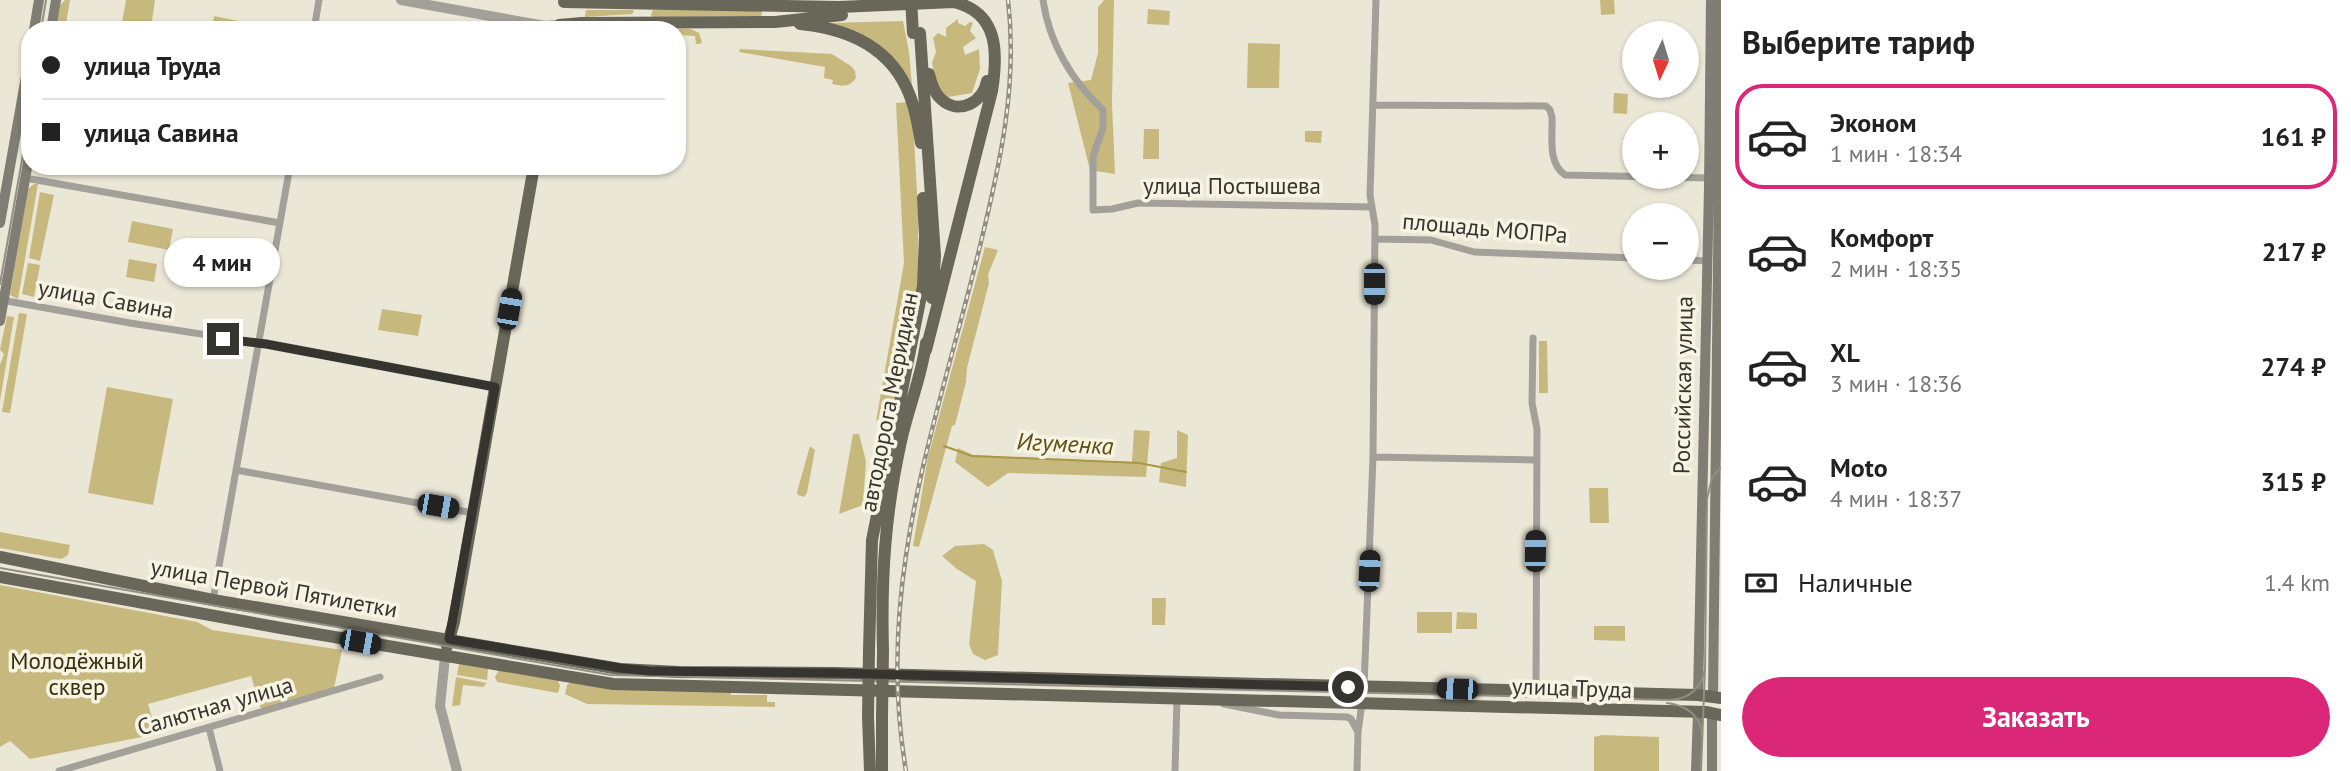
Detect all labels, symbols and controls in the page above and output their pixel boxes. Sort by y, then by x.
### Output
north arrow [1622,21,1699,98]
map controls [1622,21,1699,280]
text: Выберите тариф [1742,21,1975,63]
text: улица Труда [84,49,221,82]
icon: car [1746,105,1809,168]
text: Эконом [1830,106,1917,139]
button: + [1622,112,1699,189]
text: улица Савина [84,116,239,149]
text: 161 ₽ [2260,120,2326,153]
text: 1 мин · 18:34 [1830,139,1962,168]
street label: улица Постышева [1143,171,1321,200]
button: − [1622,203,1699,280]
street label: площадь МОПРа [1401,206,1569,249]
icon: car [1746,220,1809,283]
text: Комфорт [1830,221,1933,254]
text: 217 ₽ [2262,235,2326,268]
callout: 4 мин [165,238,281,286]
text: 4 мин [192,248,252,277]
text: 2 мин · 18:35 [1830,254,1962,283]
car [1364,263,1385,305]
street label: улица Савина [36,272,176,325]
car [496,286,523,332]
street label: автодорога Меридиан [853,290,924,514]
street label: Российская улица [1666,296,1699,474]
route end [207,323,239,355]
icon: car [1746,335,1809,398]
text: XL [1830,336,1860,369]
text: 274 ₽ [2260,350,2326,383]
text: 3 мин · 18:36 [1830,369,1962,398]
water label: Игуменка [1016,425,1114,462]
icon: car [1746,450,1809,513]
text: Moto [1830,451,1888,484]
text: 315 ₽ [2260,465,2326,498]
text: 4 мин · 18:37 [1830,484,1962,513]
car [416,492,461,520]
car [1525,530,1546,572]
car [1358,549,1381,593]
street label: улица Первой Пятилетки [148,552,400,624]
icon: cash [1742,564,1780,602]
text: Наличные [1798,566,1913,599]
text: 1.4 km [2264,568,2330,597]
car [338,628,383,656]
park label: Молодёжный сквер [10,646,144,701]
street label: Салютная улица [134,669,296,742]
route start [1332,671,1364,703]
street label: улица Труда [1511,671,1633,704]
button: Заказать [1742,677,2330,757]
car [1436,678,1479,700]

